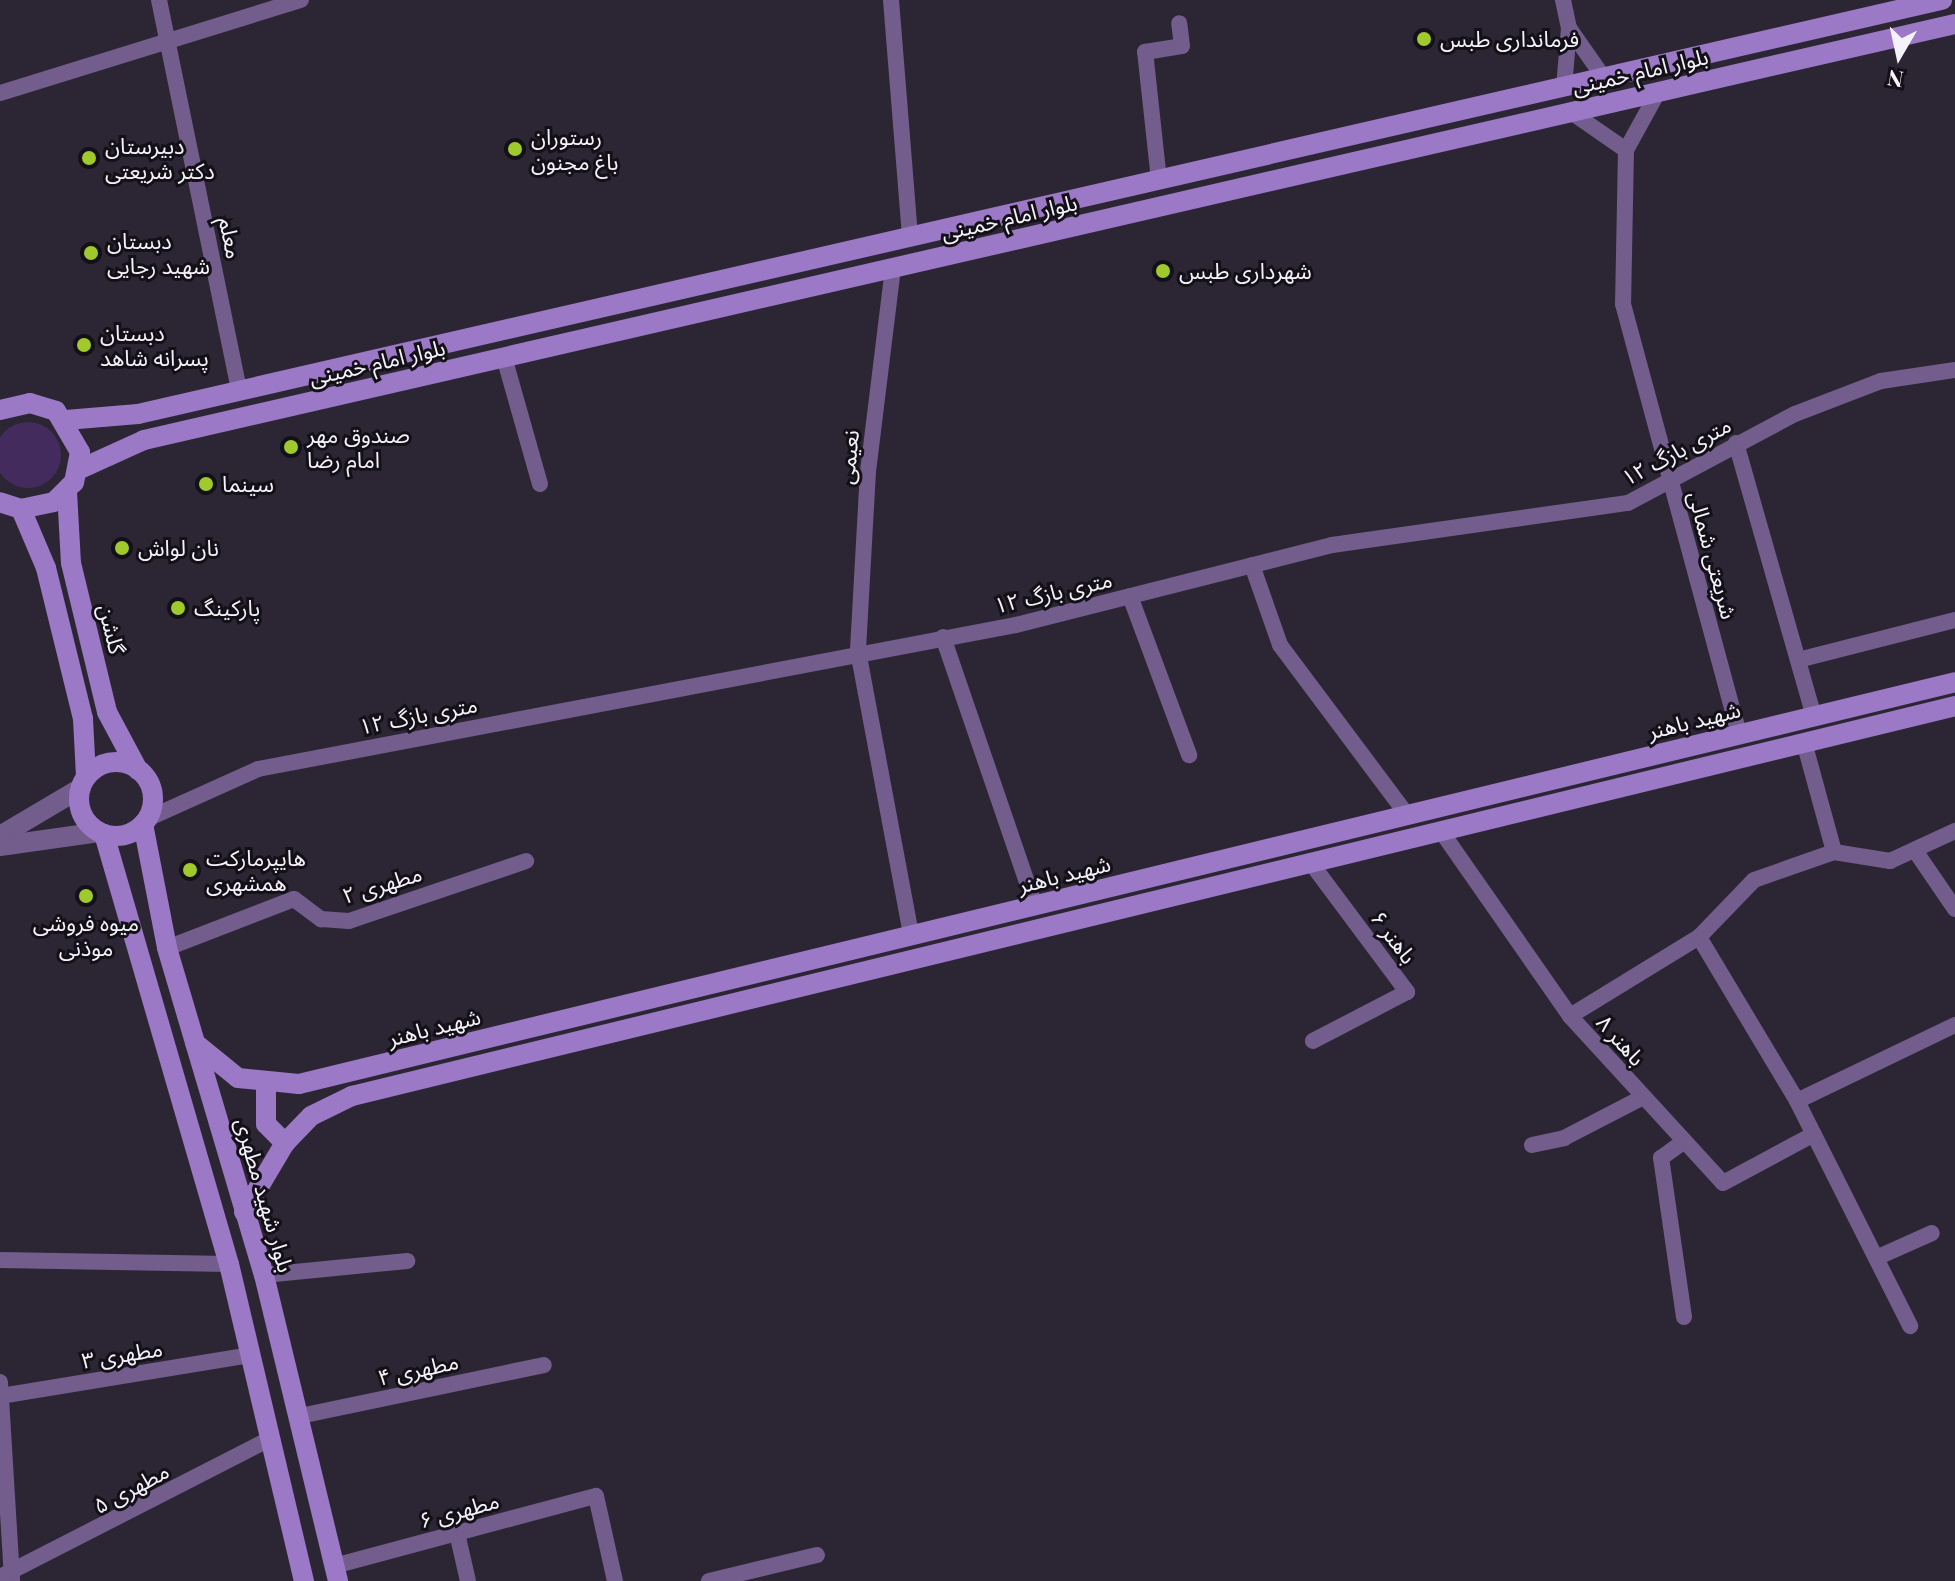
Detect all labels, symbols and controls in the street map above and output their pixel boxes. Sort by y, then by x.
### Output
north arrow [1859,16,1939,96]
place label: فرمانداری طبس [1440,26,1579,52]
marker: فرمانداری طبس [1415,30,1433,48]
street label: بلوار امام خمینی [1569,43,1711,99]
text: N [1885,64,1905,96]
place label: رستوران باغ مجنون [531,123,619,174]
place label: دبیرستان دکتر شریعتی [105,132,215,184]
marker: رستوران باغ مجنون [506,140,524,158]
marker: دبیرستان دکتر شریعتی [80,149,98,167]
street label: بلوار امام خمینی [938,189,1080,245]
street label: معلم [214,215,248,261]
place label: دبستان شهید رجایی [107,227,210,278]
marker: دبستان شهید رجایی [82,244,100,262]
place label: شهرداری طبس [1179,258,1312,284]
marker: شهرداری طبس [1154,262,1172,280]
place label: دبستان پسرانه شاهد [100,319,209,370]
street label: بلوار امام خمینی [306,334,448,390]
marker: دبستان پسرانه شاهد [75,336,93,354]
street label: ۱۲ متری بازگ [1617,411,1735,491]
place label: صندوق مهر امام رضا [307,421,410,472]
street label: نعیمی [832,429,864,485]
marker: صندوق مهر امام رضا [282,438,300,456]
place label: سینما [222,471,274,497]
marker: سینما [197,475,215,493]
street label: شریعتی شمالی [1683,488,1743,622]
place label: نان لواش [138,535,219,561]
marker: نان لواش [113,539,131,557]
street label: ۱۲ متری بازگ [992,566,1114,618]
place label: پارکینگ [194,595,260,621]
marker: پارکینگ [169,599,187,617]
street label: گلشن [93,601,131,657]
street label: ۱۲ متری بازگ [357,691,479,739]
street label: شهید باهنر [1645,696,1743,744]
place label: هايپرماركت همشهری [206,844,306,896]
street label: شهید باهنر [1015,850,1113,898]
street label: مطهری ۲ [339,859,425,909]
marker: هايپرماركت همشهری [181,861,199,879]
marker: میوه فروشی موذنی [77,887,95,905]
street label: باهنر ۶ [1366,905,1422,969]
place label: میوه فروشی موذنی [33,909,139,960]
street label: شهید باهنر [385,1003,483,1051]
street label: باهنر ۸ [1591,1009,1651,1071]
street label: بلوار شهید مطهری [230,1115,300,1275]
street label: مطهری ۳ [80,1335,164,1373]
street label: مطهری ۴ [375,1348,461,1390]
street label: مطهری ۵ [89,1457,173,1519]
street label: مطهری ۶ [416,1487,502,1533]

